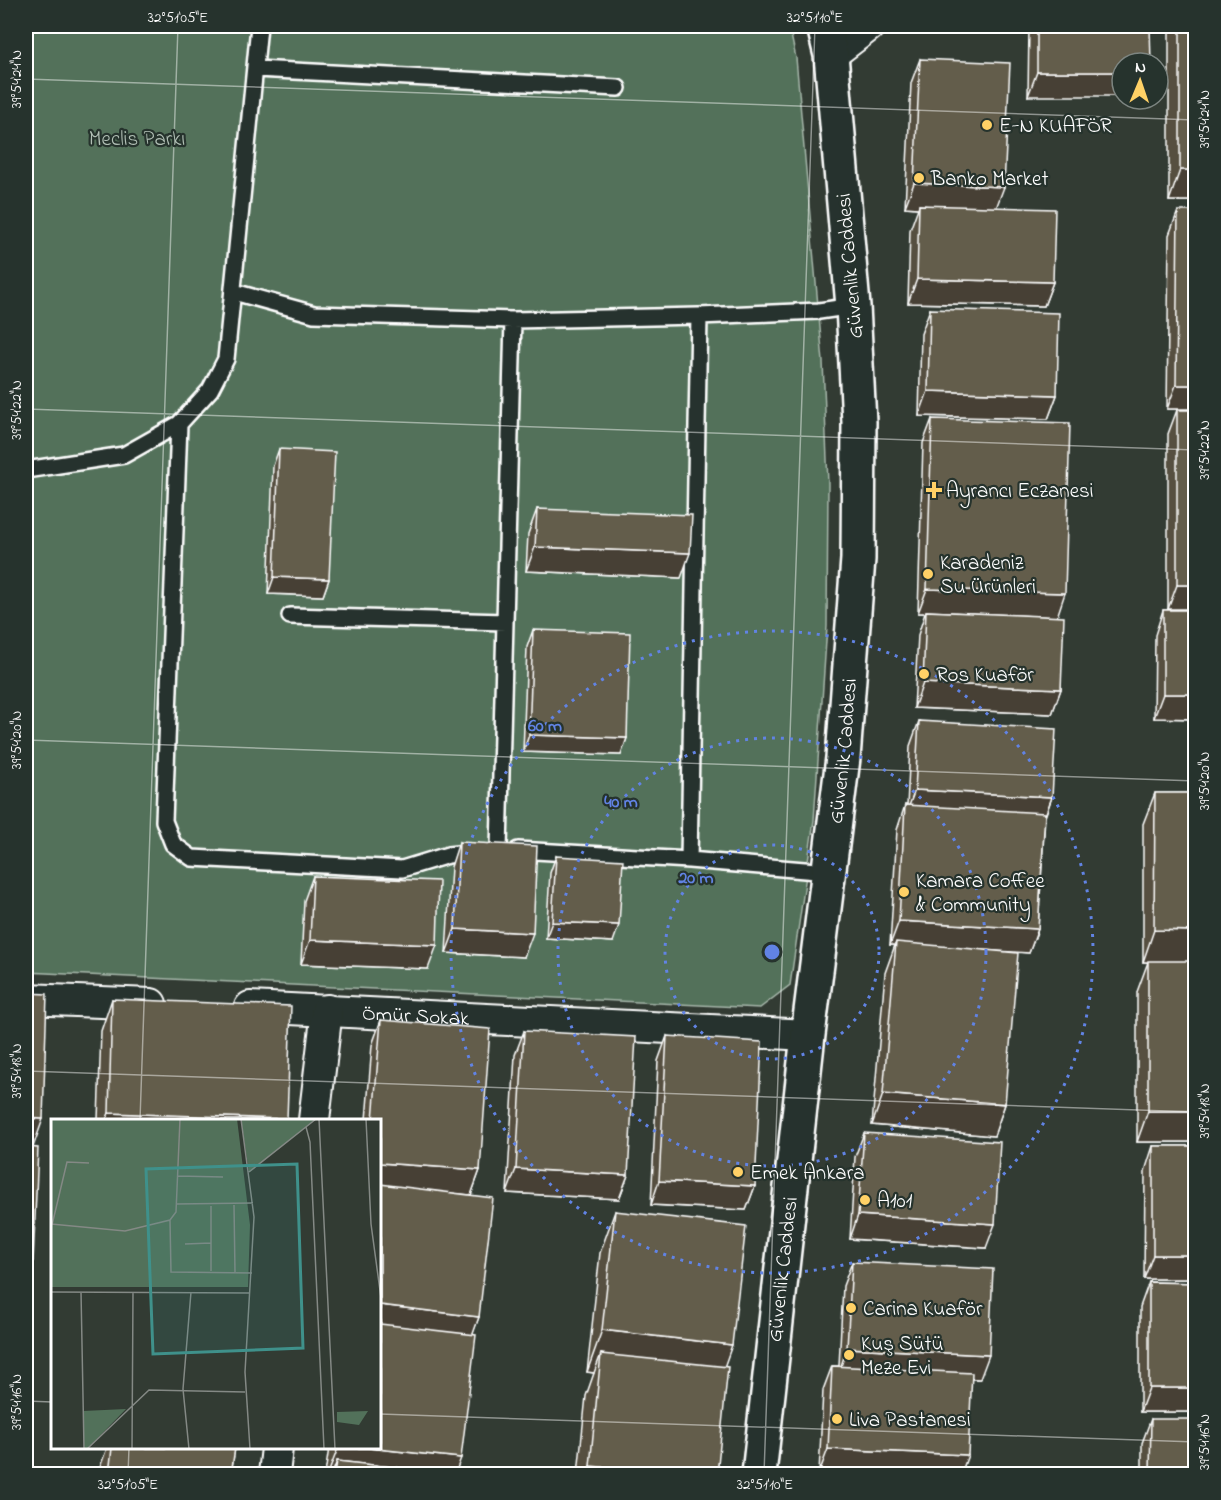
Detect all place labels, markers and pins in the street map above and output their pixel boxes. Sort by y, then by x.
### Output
place label: E-N KUAFÖR [999,112,1112,142]
marker: E-N KUAFÖR [980,118,994,132]
place label: Banko Market [930,165,1048,195]
marker: Banko Market [912,171,926,185]
place label: Ayrancı Eczanesi [946,477,1094,509]
marker: Ayrancı Eczanesi [927,483,941,497]
place label: Karadeniz Su Ürünleri [940,549,1036,603]
marker: Karadeniz Su Ürünleri [921,567,935,581]
place label: Ros Kuaför [936,661,1034,691]
marker: Ros Kuaför [917,667,931,681]
place label: Kamara Coffee & Community [916,867,1045,923]
marker: Kamara Coffee & Community [897,885,911,899]
centre of rings [762,942,782,962]
place label: Emek Ankara [750,1159,865,1189]
marker: Emek Ankara [731,1165,745,1179]
place label: A101 [877,1187,913,1217]
marker: A101 [858,1193,872,1207]
place label: Carina Kuaför [863,1295,983,1325]
marker: Carina Kuaför [844,1301,858,1315]
place label: Kuş Sütü Meze Evi [861,1330,944,1384]
marker: Kuş Sütü Meze Evi [842,1348,856,1362]
place label: Liva Pastanesi [849,1406,971,1436]
marker: Liva Pastanesi [830,1412,844,1426]

